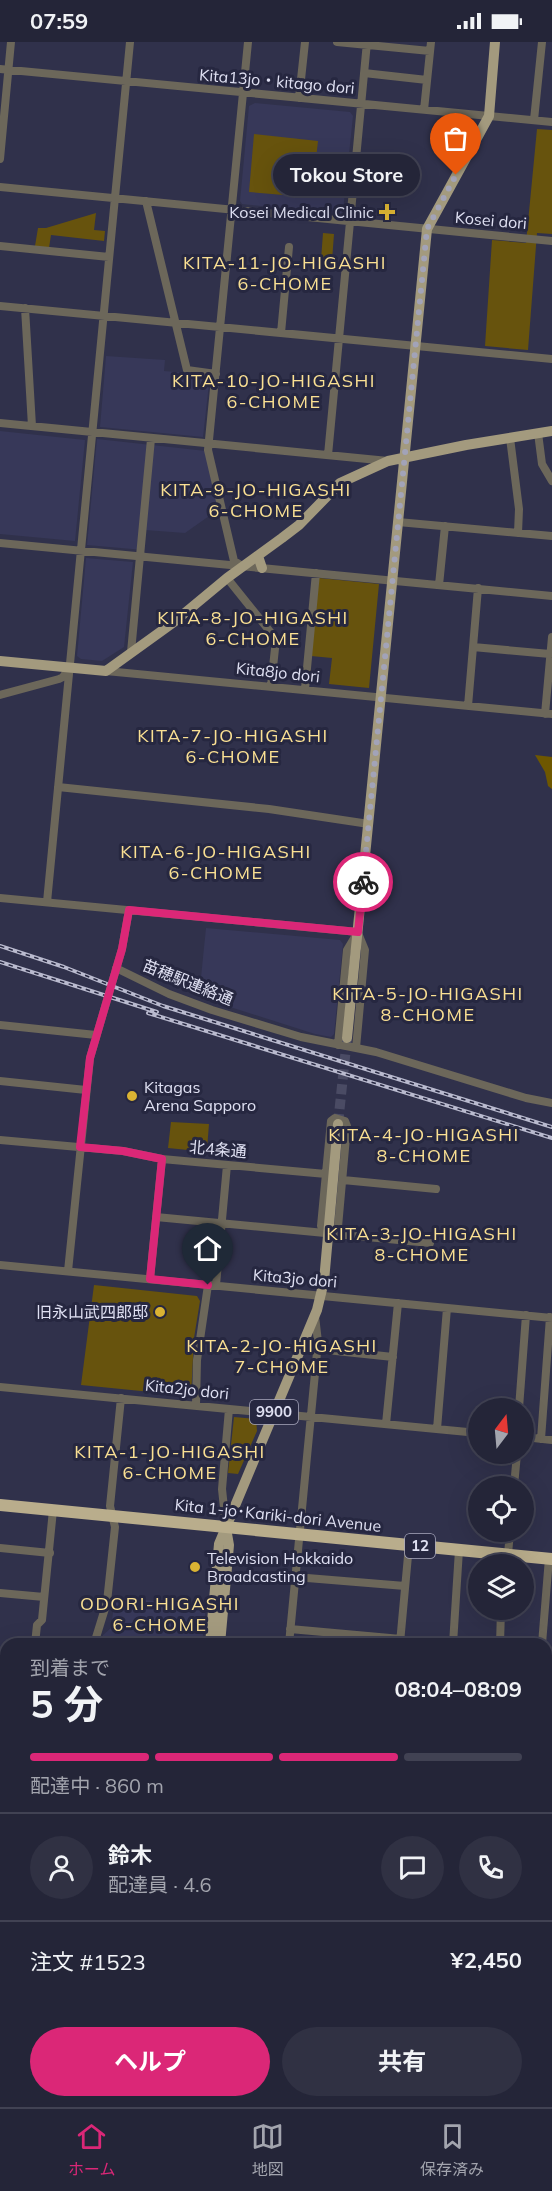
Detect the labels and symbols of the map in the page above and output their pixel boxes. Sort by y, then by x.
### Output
street label: Kita13jo・kitago dori [198,64,356,98]
pin [430,113,481,175]
callout: Tokou Store [273,154,420,196]
place label: Kosei Medical Clinic [229,202,374,222]
marker: Kosei Medical Clinic [378,203,396,221]
street label: Kosei dori [454,207,528,233]
district label: KITA-11-JO-HIGASHI 6-CHOME [183,251,387,295]
district label: KITA-10-JO-HIGASHI 6-CHOME [172,369,376,413]
district label: KITA-9-JO-HIGASHI 6-CHOME [160,478,352,522]
district label: KITA-8-JO-HIGASHI 6-CHOME [157,606,349,650]
street label: Kita8jo dori [235,658,321,686]
district label: KITA-7-JO-HIGASHI 6-CHOME [137,724,329,768]
district label: KITA-6-JO-HIGASHI 6-CHOME [120,840,312,884]
courier [333,852,393,912]
street label: 苗穂駅連絡通 [140,955,236,1009]
district label: KITA-5-JO-HIGASHI 8-CHOME [332,982,524,1026]
place label: Kitagas Arena Sapporo [144,1077,256,1115]
marker: Kitagas Arena Sapporo [125,1089,139,1103]
district label: KITA-4-JO-HIGASHI 8-CHOME [328,1123,520,1167]
street label: 北4条通 [188,1137,248,1161]
district label: KITA-3-JO-HIGASHI 8-CHOME [326,1222,518,1266]
pin [182,1223,233,1285]
street label: Kita3jo dori [252,1264,338,1292]
place label: 旧永山武四郎邸 [36,1302,148,1322]
marker: 旧永山武四郎邸 [153,1305,167,1319]
district label: KITA-2-JO-HIGASHI 7-CHOME [186,1334,378,1378]
street label: Kita2jo dori [144,1375,230,1403]
north arrow [468,1398,534,1464]
road number: 9900 [250,1400,298,1424]
district label: KITA-1-JO-HIGASHI 6-CHOME [74,1440,266,1484]
street label: Kita 1-jo･Kariki-dori Avenue [174,1494,382,1536]
road number: 12 [405,1534,435,1558]
place label: Television Hokkaido Broadcasting [207,1548,353,1586]
marker: Television Hokkaido Broadcasting [188,1560,202,1574]
district label: ODORI-HIGASHI 6-CHOME [80,1592,240,1636]

